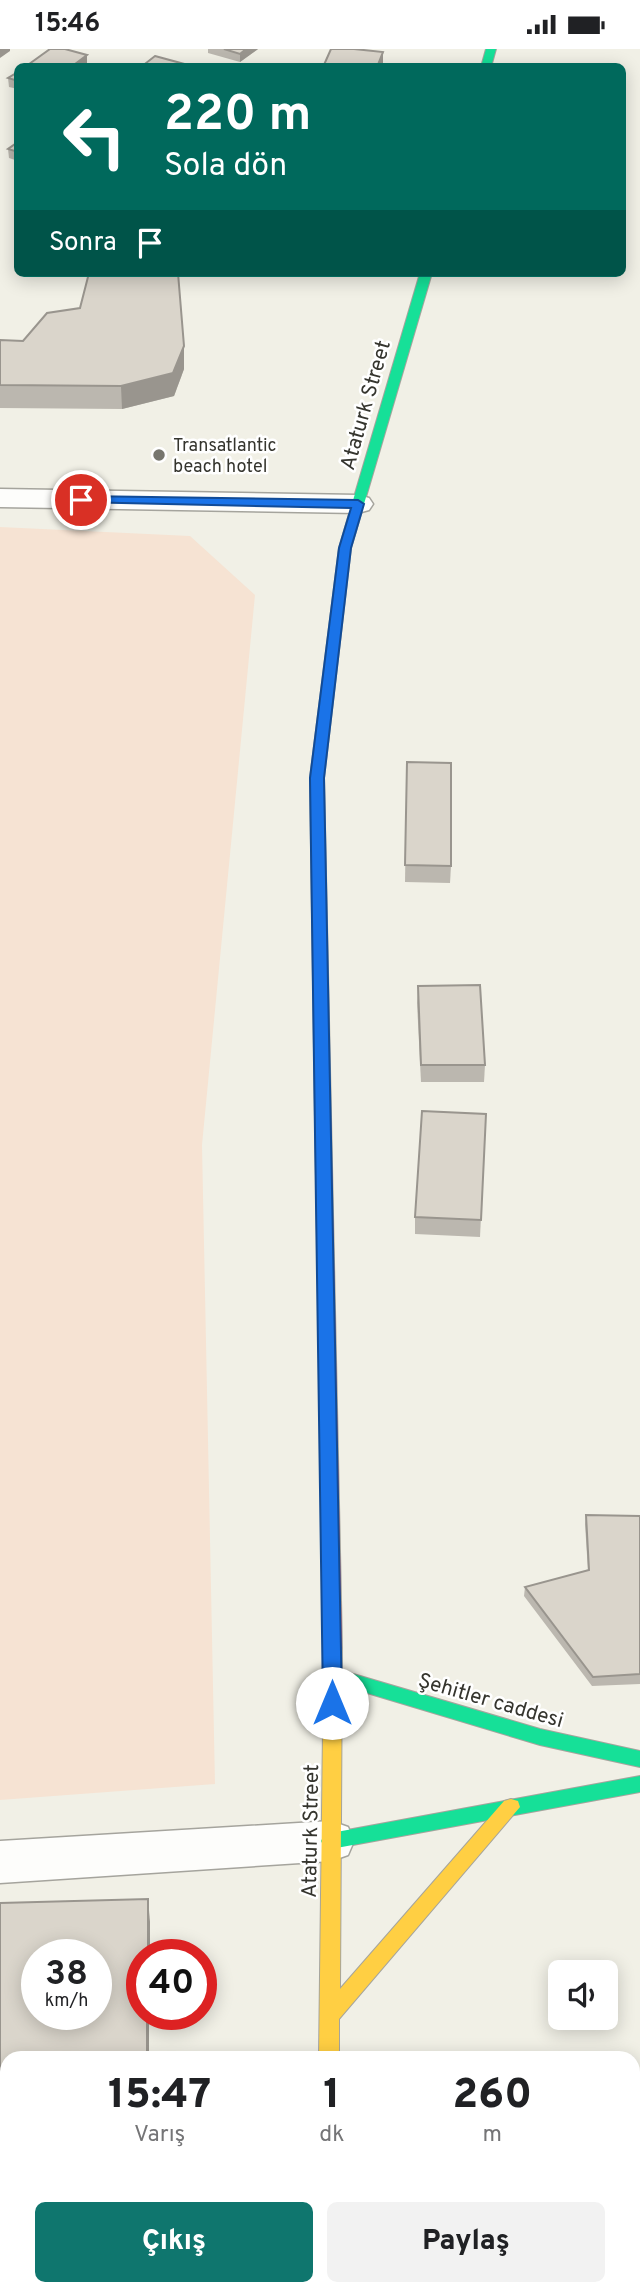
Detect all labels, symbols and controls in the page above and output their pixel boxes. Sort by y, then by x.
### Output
text: 15:46 [35,8,100,41]
text: 220 m [164,86,311,148]
icon: left [49,91,140,182]
text: Sola dön [164,147,287,187]
icon: arrive [131,224,169,262]
text: Sonra [49,227,117,260]
street label: Ataturk Street [335,337,398,473]
place label: Transatlantic beach hotel [173,435,277,479]
marker: Transatlantic beach hotel [151,447,167,463]
pin [51,470,111,530]
icon: arrive [62,481,100,519]
position arrow [295,1666,369,1740]
street label: Şehitler caddesi [415,1668,566,1735]
street label: Ataturk Street [297,1764,326,1898]
speed limit sign: 40 [126,1939,217,2030]
text: 38 [45,1953,88,1997]
map controls [548,1960,618,2030]
button: sound [548,1960,618,2030]
text: km/h [45,1990,88,2013]
text: 15:47 [108,2070,211,2123]
text: 1 [323,2070,340,2123]
text: 260 [452,2070,532,2123]
text: Varış [134,2121,185,2150]
text: dk [319,2121,344,2150]
text: m [482,2121,502,2150]
button: Çıkış [35,2202,313,2282]
button: Paylaş [327,2202,605,2282]

